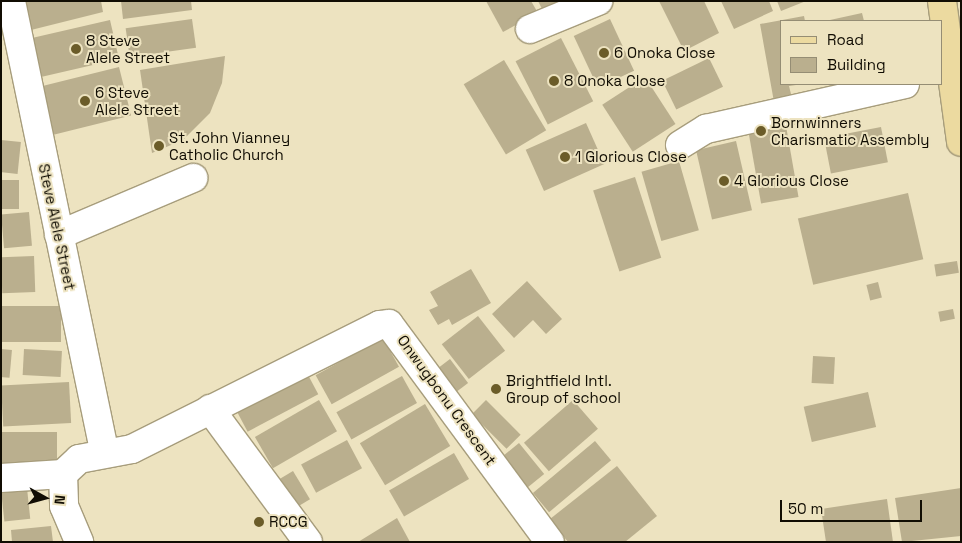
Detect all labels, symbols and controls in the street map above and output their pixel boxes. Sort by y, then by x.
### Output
legend [780,20,942,85]
text: Road [827,30,864,49]
place label: 8 Steve Alele Street [86,31,170,66]
marker: 8 Steve Alele Street [70,43,82,55]
place label: 6 Onoka Close [614,44,715,62]
marker: 6 Onoka Close [598,47,610,59]
text: Building [827,55,886,74]
place label: 8 Onoka Close [564,72,665,90]
marker: 8 Onoka Close [548,75,560,87]
place label: 6 Steve Alele Street [95,83,179,118]
marker: 6 Steve Alele Street [79,95,91,107]
place label: Bornwinners Charismatic Assembly [771,113,930,148]
marker: Bornwinners Charismatic Assembly [755,125,767,137]
place label: St. John Vianney Catholic Church [169,128,291,163]
marker: St. John Vianney Catholic Church [153,140,165,152]
place label: 1 Glorious Close [575,148,687,166]
marker: 1 Glorious Close [559,151,571,163]
street label: Steve Alele Street [35,162,79,292]
place label: 4 Glorious Close [734,172,849,190]
marker: 4 Glorious Close [718,175,730,187]
street label: Onwugbonu Crescent [394,331,500,469]
place label: Brightfield Intl. Group of school [506,371,621,406]
marker: Brightfield Intl. Group of school [490,383,502,395]
north arrow [20,473,70,523]
scale bar [782,490,924,522]
text: N [50,494,69,506]
text: 50 m [788,499,823,518]
place label: RCCG [269,513,308,531]
marker: RCCG [253,516,265,528]

